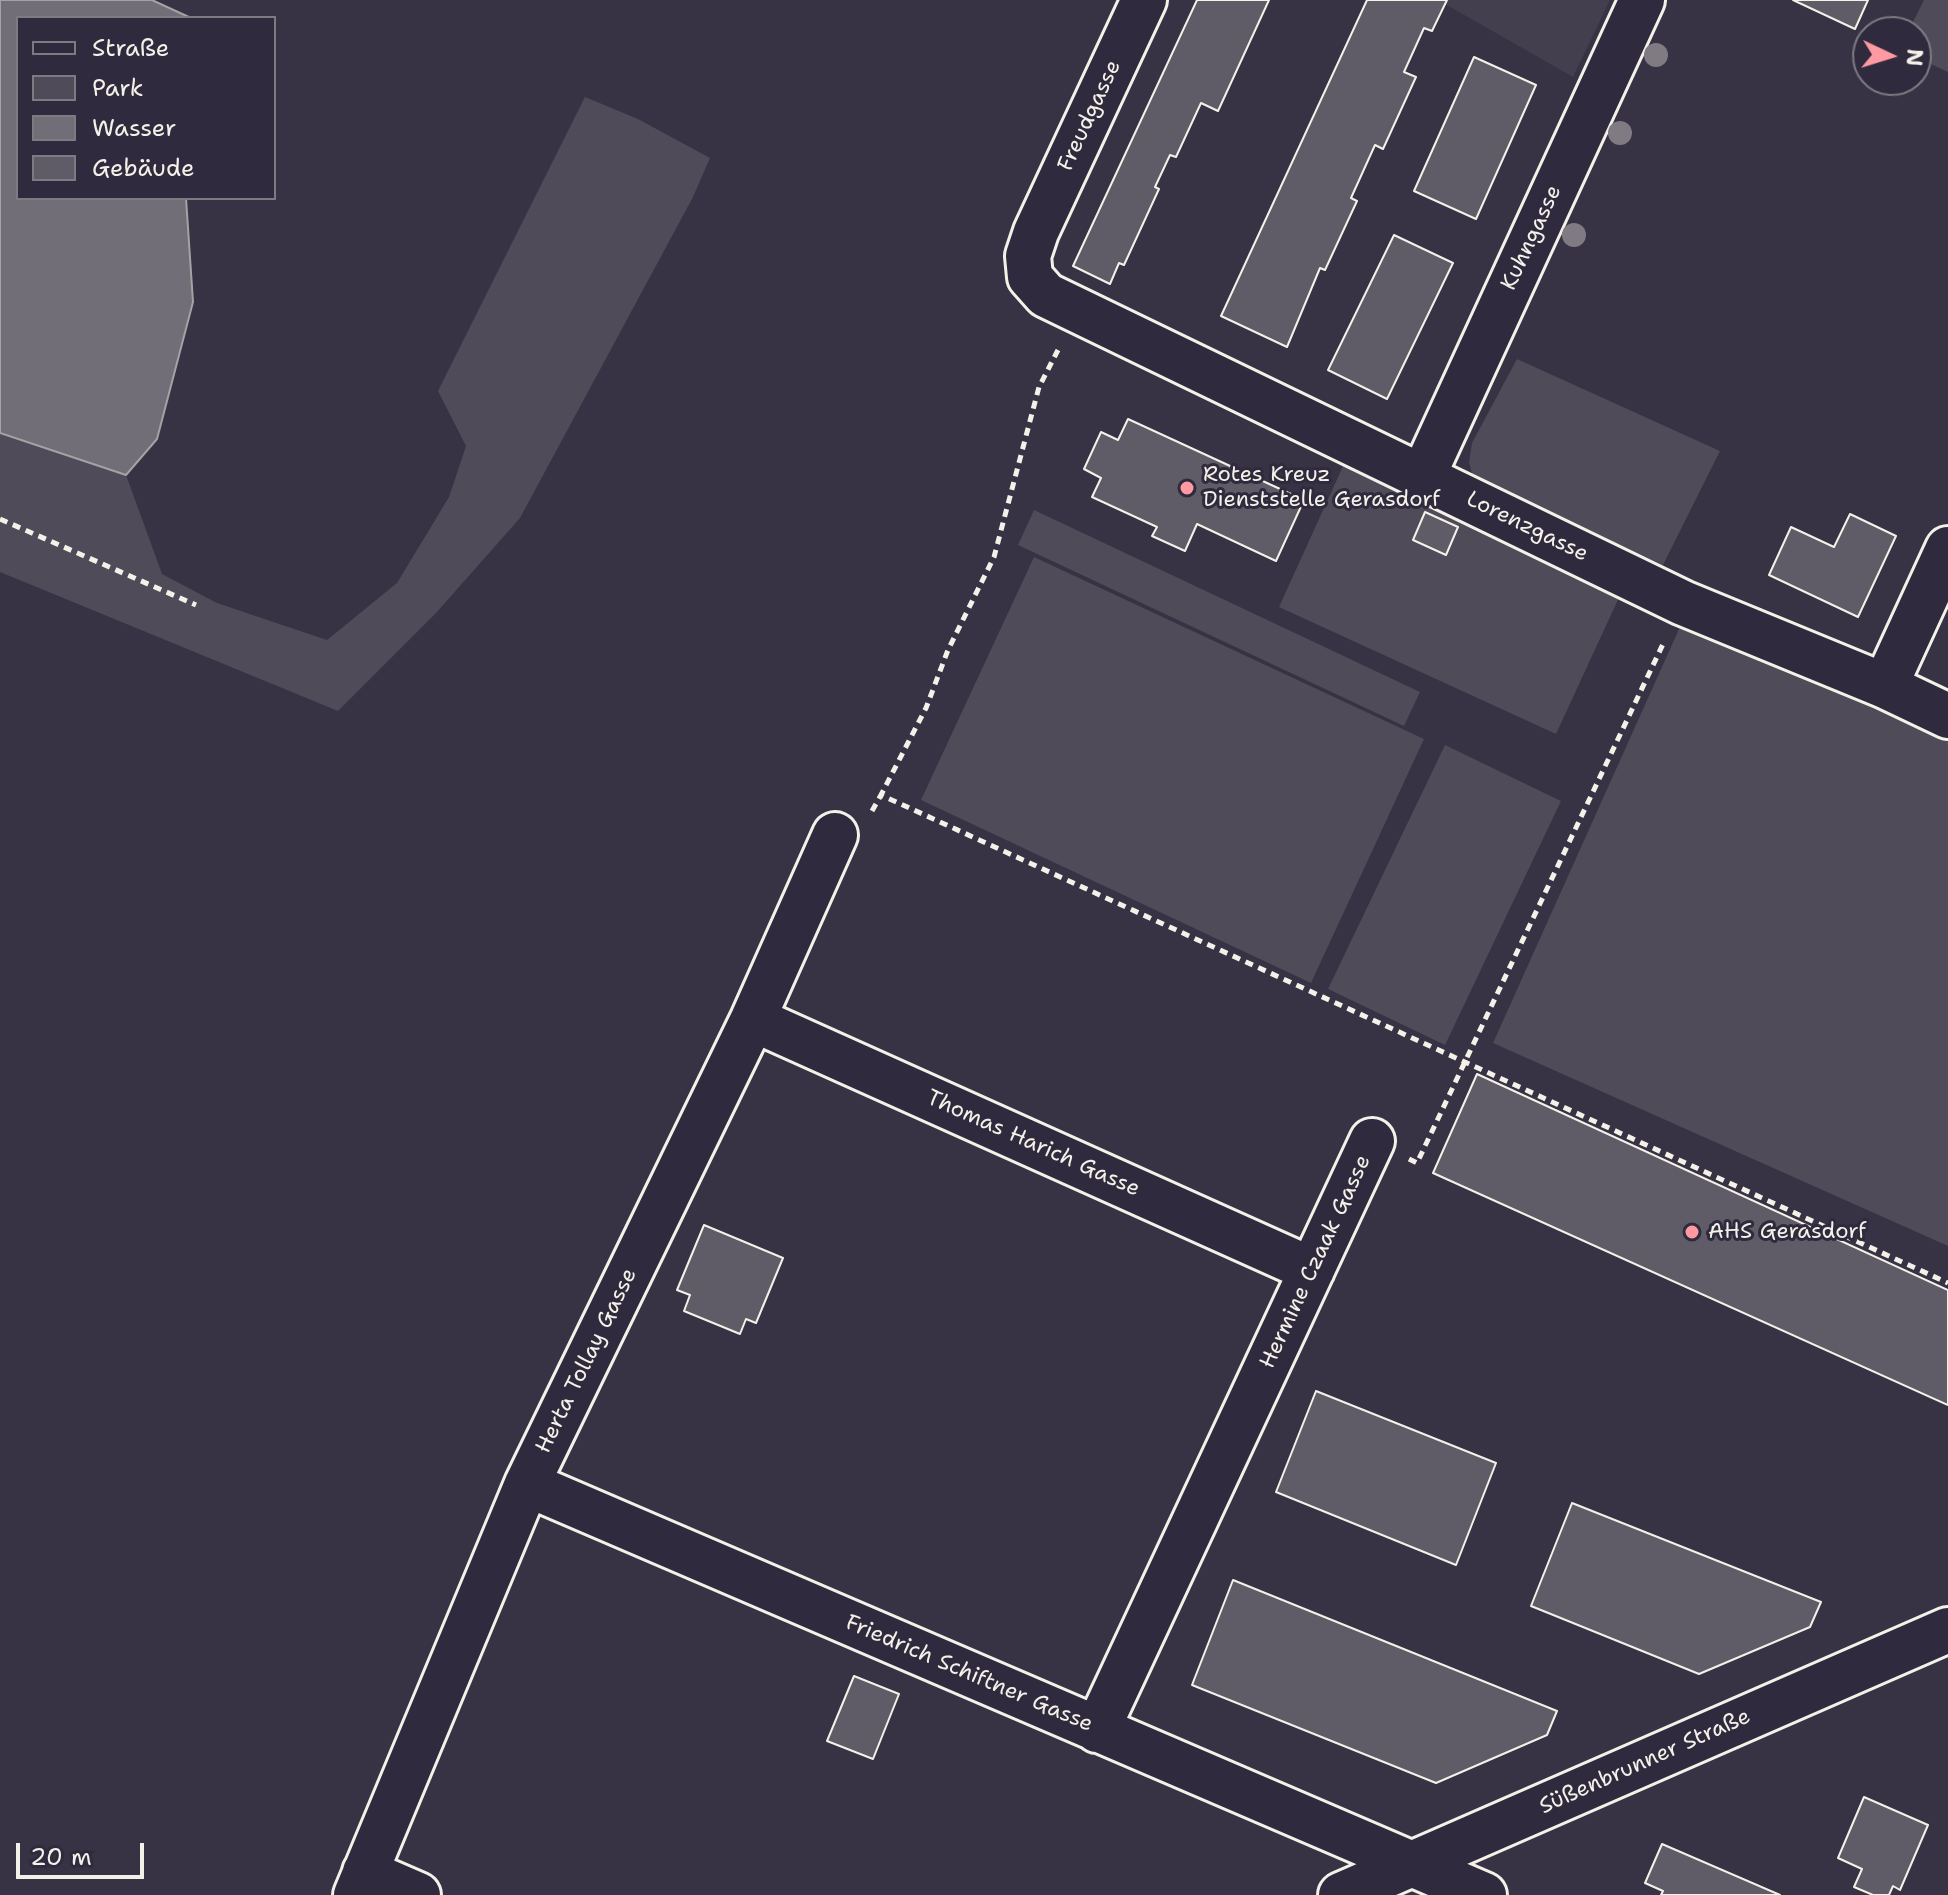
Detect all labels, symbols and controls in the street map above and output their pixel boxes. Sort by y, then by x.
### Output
legend [16,16,276,200]
north arrow [1852,16,1932,96]
text: Straße [92,32,169,64]
text: N [1899,48,1930,67]
street label: Freudgasse [1053,56,1127,176]
text: Park [92,72,144,104]
text: Wasser [92,112,176,144]
text: Gebäude [92,152,194,184]
street label: Kuhngasse [1496,181,1568,295]
place label: Rotes Kreuz Dienststelle Gerasdorf [1203,462,1440,514]
marker: Rotes Kreuz Dienststelle Gerasdorf [1178,479,1196,497]
street label: Lorenzgasse [1462,486,1592,568]
street label: Thomas Harich Gasse [922,1085,1144,1203]
street label: Hermine Czaak Gasse [1255,1151,1377,1373]
place label: AHS Gerasdorf [1708,1219,1866,1245]
marker: AHS Gerasdorf [1683,1223,1701,1241]
street label: Herta Tollay Gasse [531,1264,643,1458]
street label: Friedrich Schiftner Gasse [841,1610,1097,1738]
street label: Süßenbrunner Straße [1535,1704,1755,1820]
scale bar [20,1827,148,1877]
text: 20 m [30,1841,92,1873]

